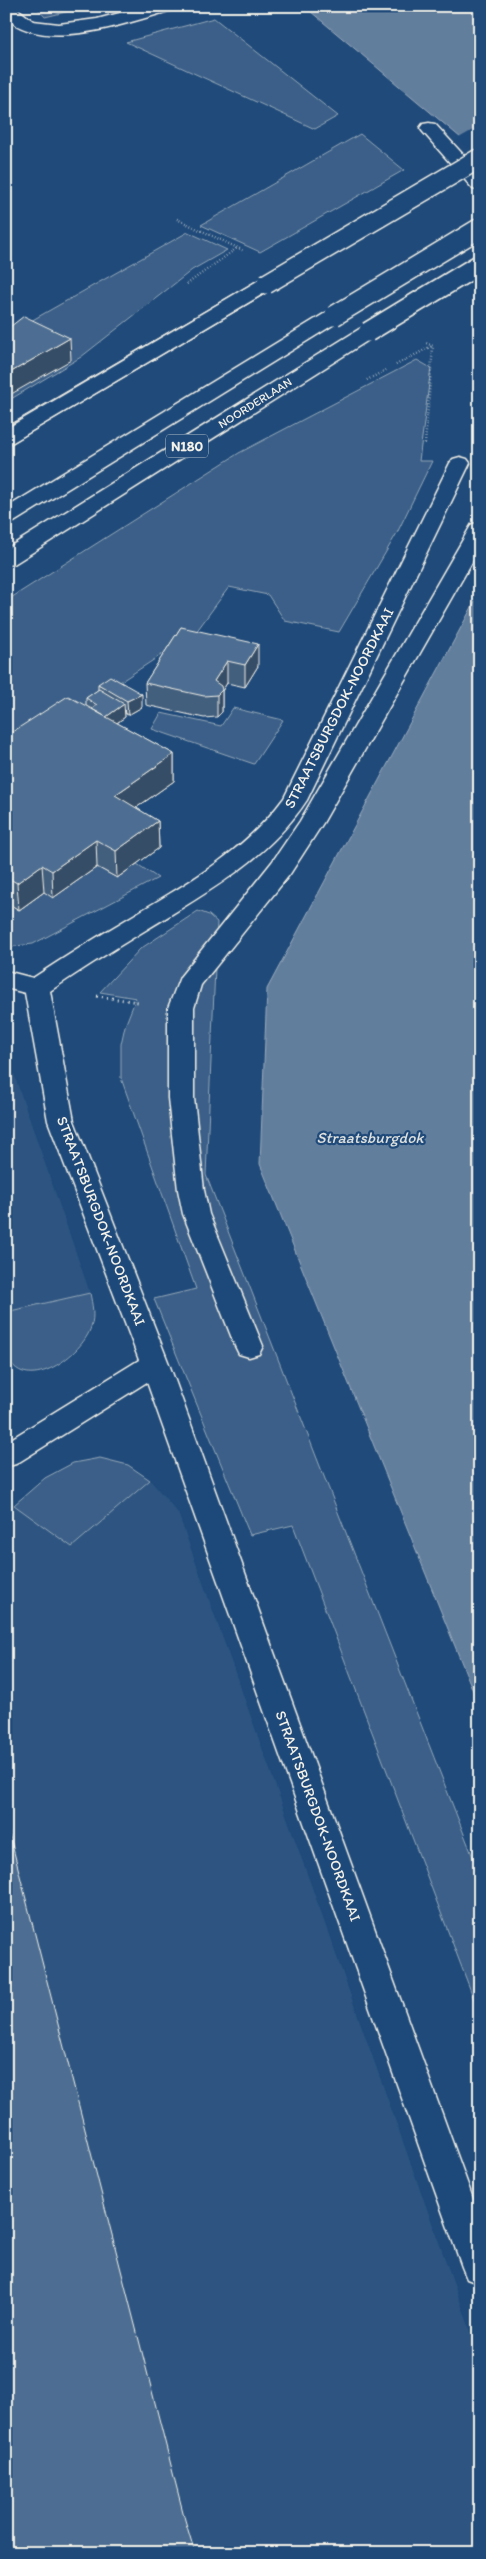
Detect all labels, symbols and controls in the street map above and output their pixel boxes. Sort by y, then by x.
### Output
street label: NOORDERLAAN [216,375,294,431]
road number: N180 [166,434,208,458]
street label: STRAATSBURGDOK-NOORDKAAI [280,605,398,811]
street label: STRAATSBURGDOK-NOORDKAAI [53,1114,149,1328]
water label: Straatsburgdok [316,1128,424,1147]
street label: STRAATSBURGDOK-NOORDKAAI [271,1708,365,1924]

